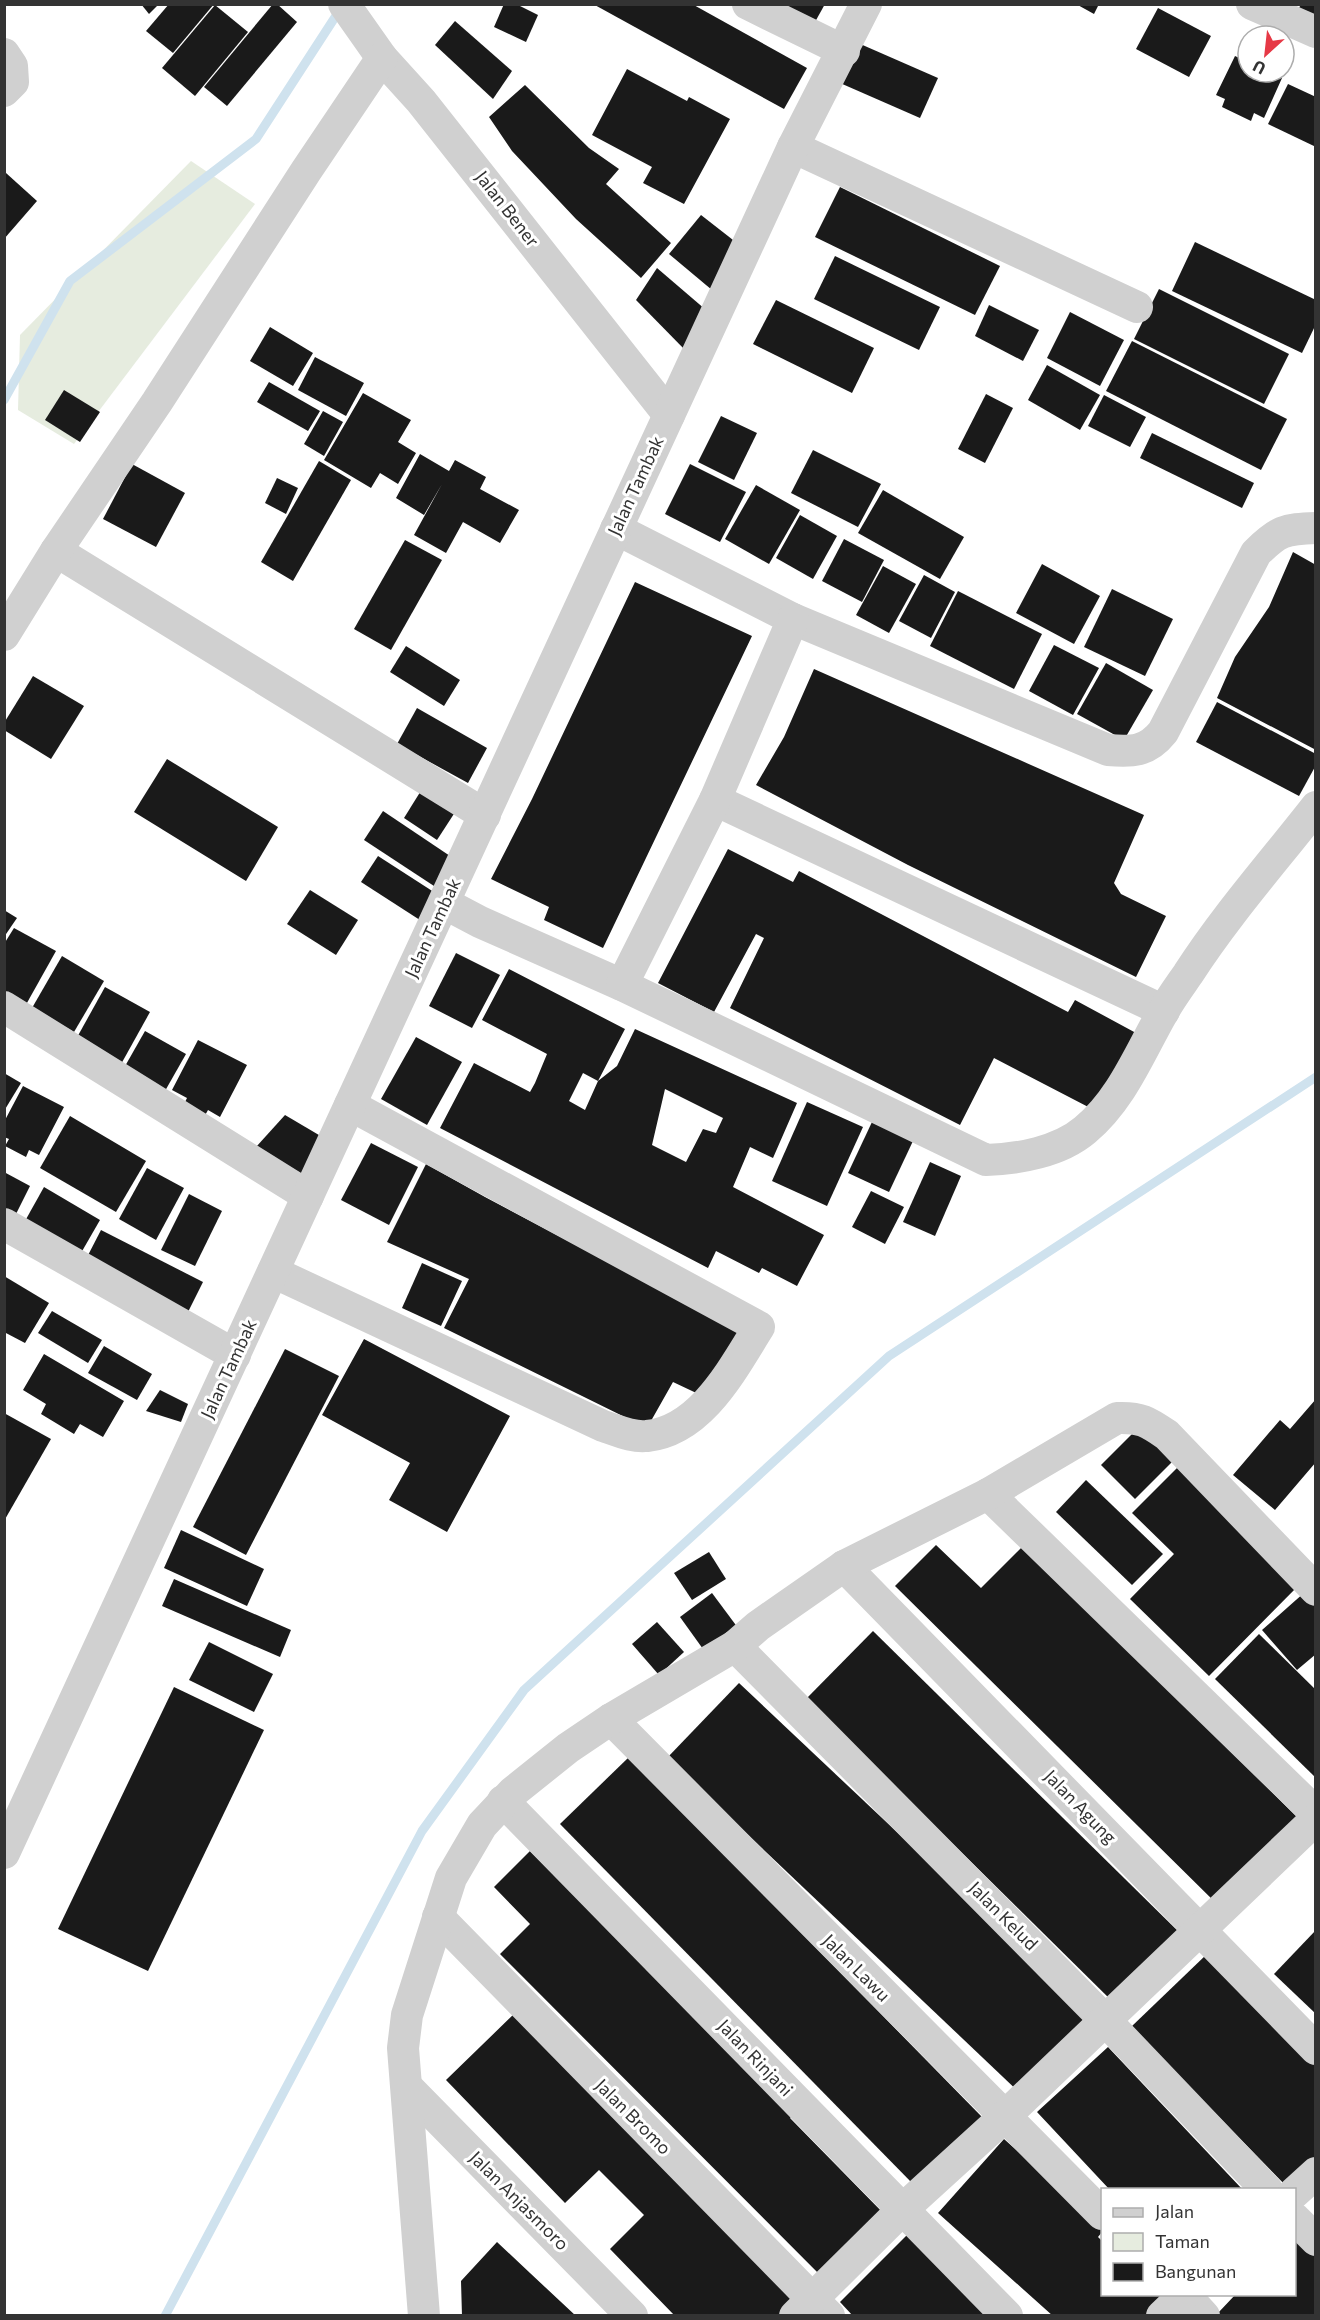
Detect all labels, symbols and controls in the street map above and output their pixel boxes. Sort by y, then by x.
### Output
north arrow [1236,24,1296,84]
text: U [1249,57,1268,79]
street label: Jalan Bener [471,166,544,251]
street label: Jalan Tambak [602,432,668,539]
street label: Jalan Tambak [399,874,465,981]
street label: Jalan Tambak [195,1315,261,1422]
street label: Jalan Agung [1040,1765,1122,1848]
street label: Jalan Kelud [965,1876,1043,1954]
street label: Jalan Lawu [818,1929,895,2006]
street label: Jalan Rinjani [714,2014,798,2100]
street label: Jalan Bromo [591,2074,676,2159]
street label: Jalan Anjasmoro [465,2146,574,2255]
legend [1101,2188,1296,2296]
text: Jalan [1155,2200,1194,2222]
text: Taman [1155,2230,1210,2252]
text: Bangunan [1155,2260,1236,2282]

